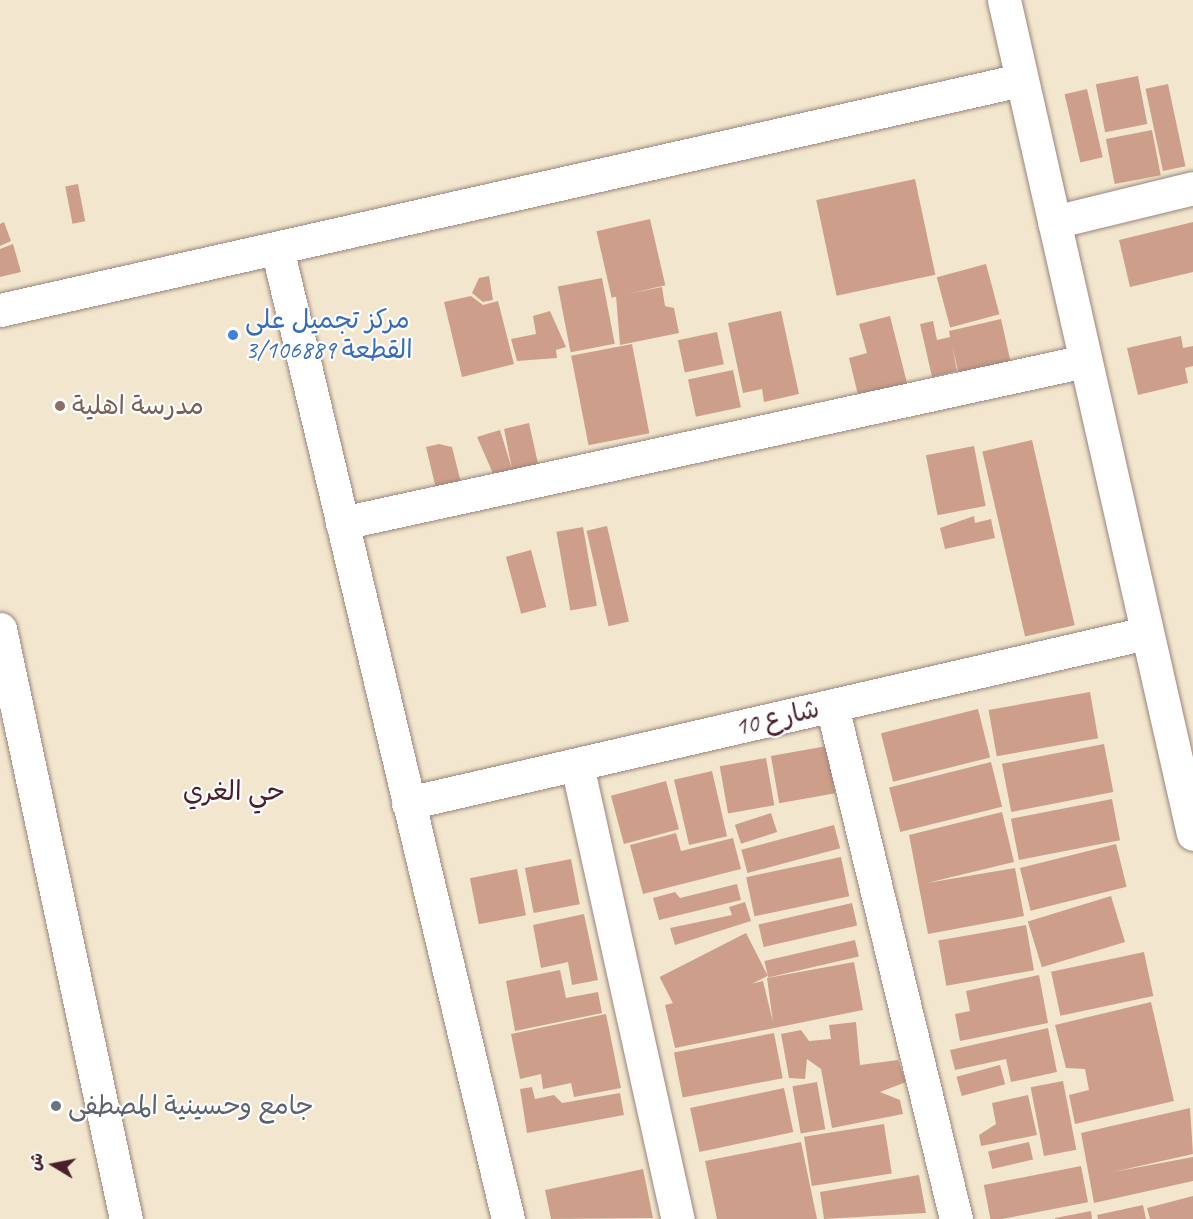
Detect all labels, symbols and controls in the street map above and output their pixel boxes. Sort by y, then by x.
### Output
place label: مركز تجميل على القطعة 3/106889 [245,304,413,366]
marker: مركز تجميل على القطعة 3/106889 [226,328,240,342]
place label: مدرسة اهلية [72,390,204,422]
marker: مدرسة اهلية [53,399,67,413]
street label: شارع 10 [732,693,822,743]
district label: حي الغري [183,776,285,808]
place label: جامع وحسينية المصطفى [68,1090,314,1122]
marker: جامع وحسينية المصطفى [49,1099,63,1113]
north arrow [24,1135,84,1195]
text: ش [25,1151,48,1172]

